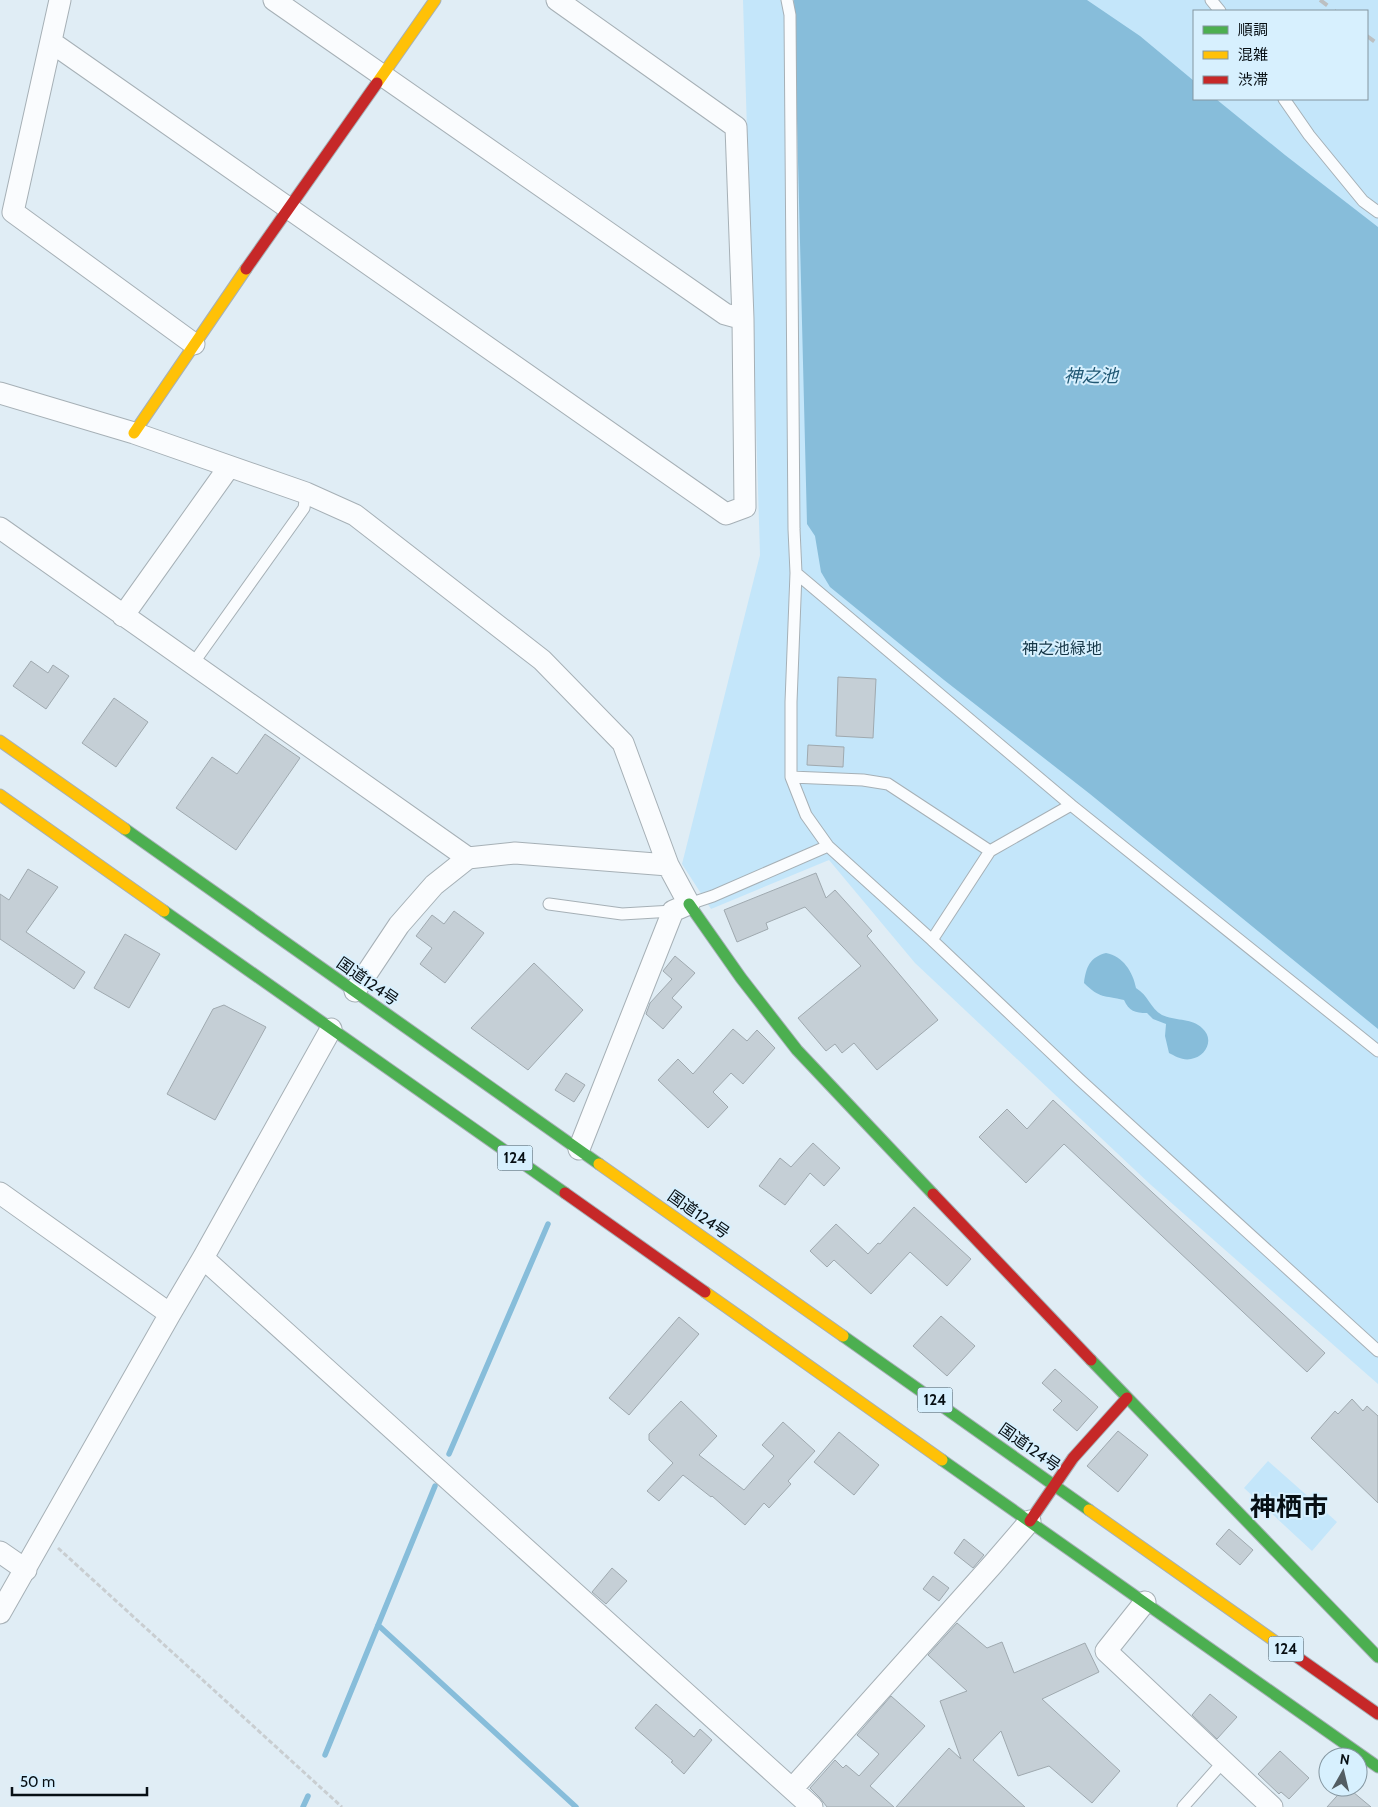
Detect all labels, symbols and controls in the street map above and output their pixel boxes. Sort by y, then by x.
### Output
legend [1193,10,1368,100]
text: 順調 [1238,21,1268,39]
text: 混雑 [1238,46,1268,64]
text: 渋滞 [1238,71,1268,89]
water label: 神之池 [1064,365,1120,387]
park label: 神之池緑地 [1022,639,1102,658]
street label: 国道124号 [333,953,402,1010]
road number: 124 [498,1146,532,1170]
street label: 国道124号 [664,1186,733,1243]
road number: 124 [918,1388,952,1412]
street label: 国道124号 [995,1419,1064,1476]
district label: 神栖市 [1250,1491,1328,1523]
road number: 124 [1268,1636,1304,1662]
north arrow [1318,1747,1368,1797]
text: N [1339,1750,1351,1769]
scale bar [12,1764,148,1796]
text: 50 m [20,1773,55,1791]

